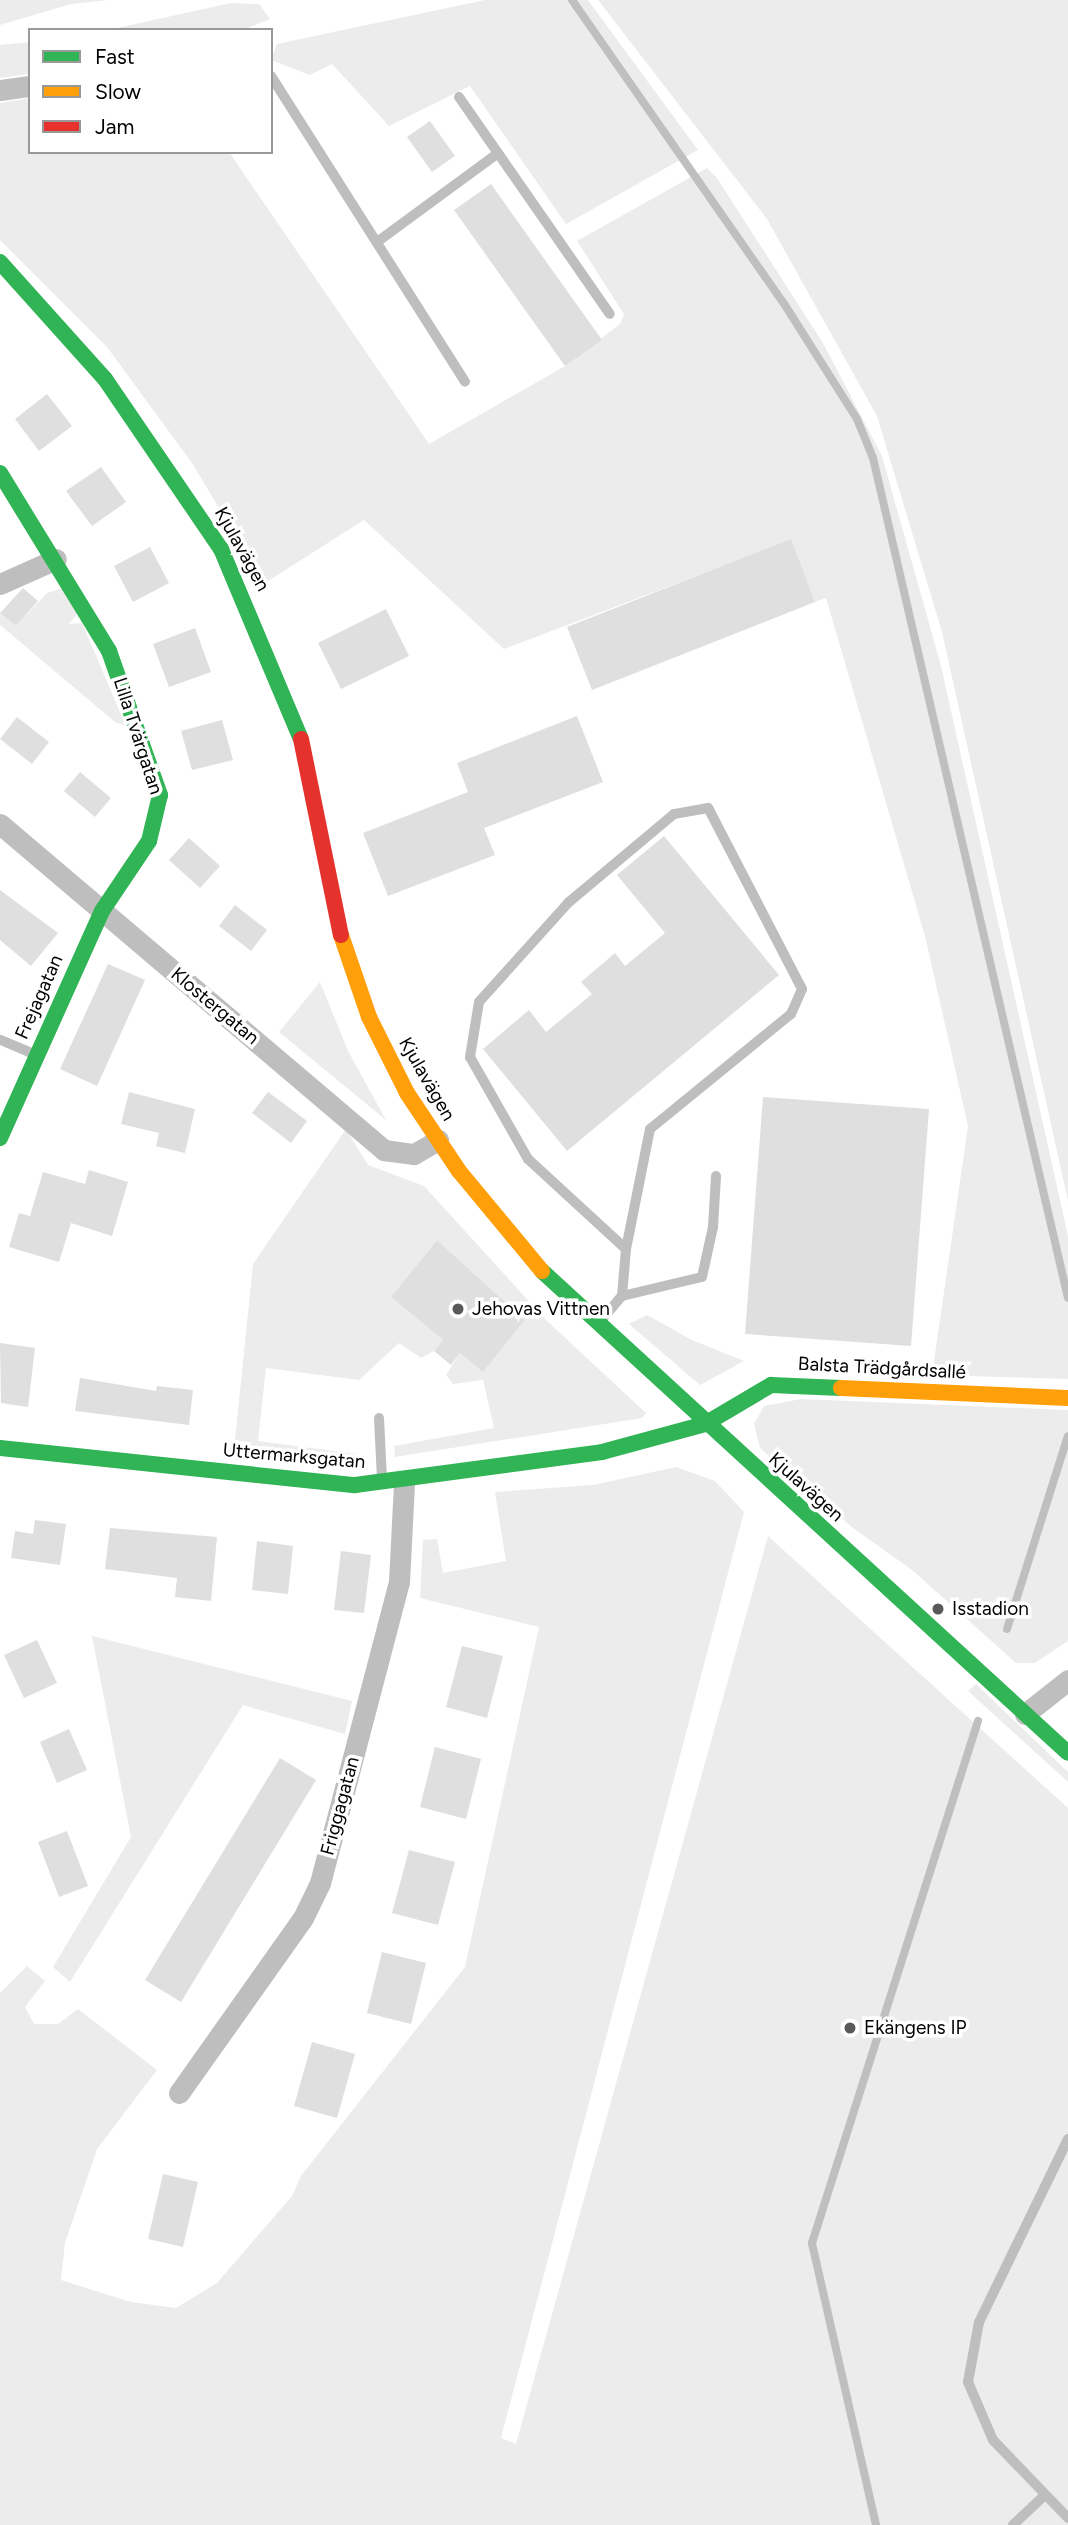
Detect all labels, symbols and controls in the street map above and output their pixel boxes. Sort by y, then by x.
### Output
legend [28,28,273,154]
text: Fast [95,44,135,69]
text: Slow [95,79,141,104]
text: Jam [95,114,134,139]
street label: Kjulavägen [210,503,274,595]
street label: Lilla Tvärgatan [108,675,168,797]
street label: Frejagatan [10,951,68,1043]
street label: Klostergatan [166,963,264,1049]
street label: Kjulavägen [394,1033,460,1125]
place label: Jehovas Vittnen [472,1298,610,1320]
marker: Jehovas Vittnen [450,1301,466,1317]
street label: Balsta Trädgårdsallé [797,1352,967,1384]
street label: Uttermarksgatan [222,1438,366,1474]
street label: Kjulavägen [764,1448,848,1526]
place label: Isstadion [952,1598,1029,1620]
marker: Isstadion [930,1601,946,1617]
street label: Friggagatan [316,1754,364,1858]
place label: Ekängens IP [864,2017,967,2039]
marker: Ekängens IP [842,2020,858,2036]

